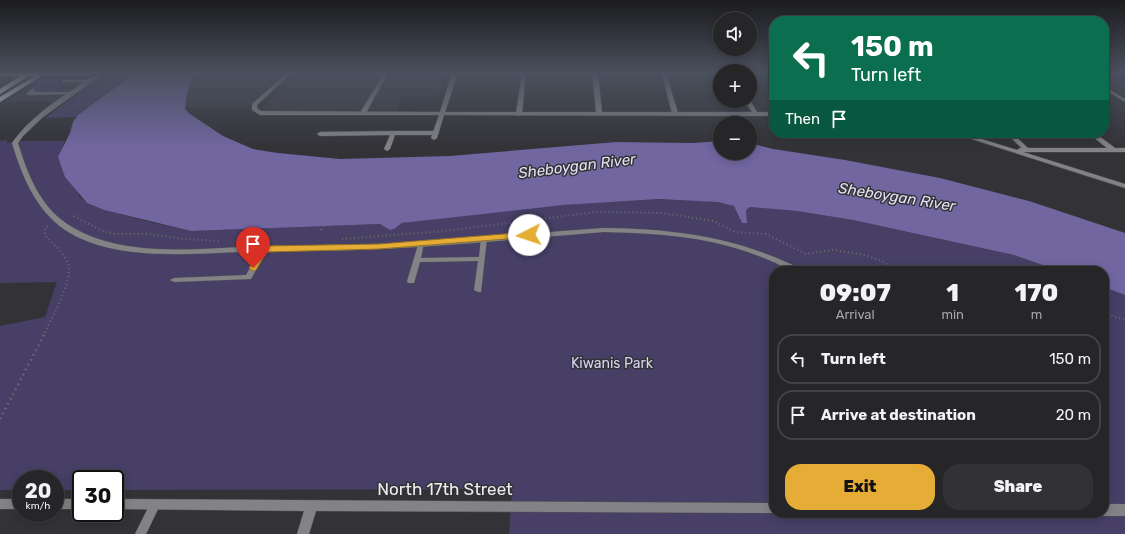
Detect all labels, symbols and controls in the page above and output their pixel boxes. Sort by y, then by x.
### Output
map controls [713,12,757,160]
button: sound [713,12,757,56]
text: 150 m [851,30,934,63]
icon: left [785,32,837,84]
button: + [713,64,757,108]
text: Turn left [851,64,921,86]
icon: arrive [828,108,850,130]
text: Then [785,110,820,128]
button: − [713,116,757,160]
water label: Sheboygan River [517,150,638,182]
water label: Sheboygan River [837,179,958,215]
position arrow [508,214,550,256]
pin [236,227,270,268]
icon: arrive [242,233,264,255]
text: 09:07 [820,279,891,307]
text: 1 [946,279,959,307]
text: 170 [1015,279,1058,307]
text: Arrival [836,307,875,322]
text: min [941,307,964,322]
text: m [1031,307,1042,322]
icon: left [787,348,809,370]
text: Turn left [821,350,886,368]
text: 150 m [1049,350,1091,368]
park label: Kiwanis Park [571,355,654,372]
icon: arrive [787,404,809,426]
text: Arrive at destination [821,406,976,424]
text: 20 m [1056,406,1091,424]
button: Exit [785,464,935,510]
button: Share [943,464,1093,510]
speed limit sign: 30 [72,470,124,522]
text: 20 [25,479,51,503]
street label: North 17th Street [377,479,513,499]
text: km/h [26,500,50,512]

